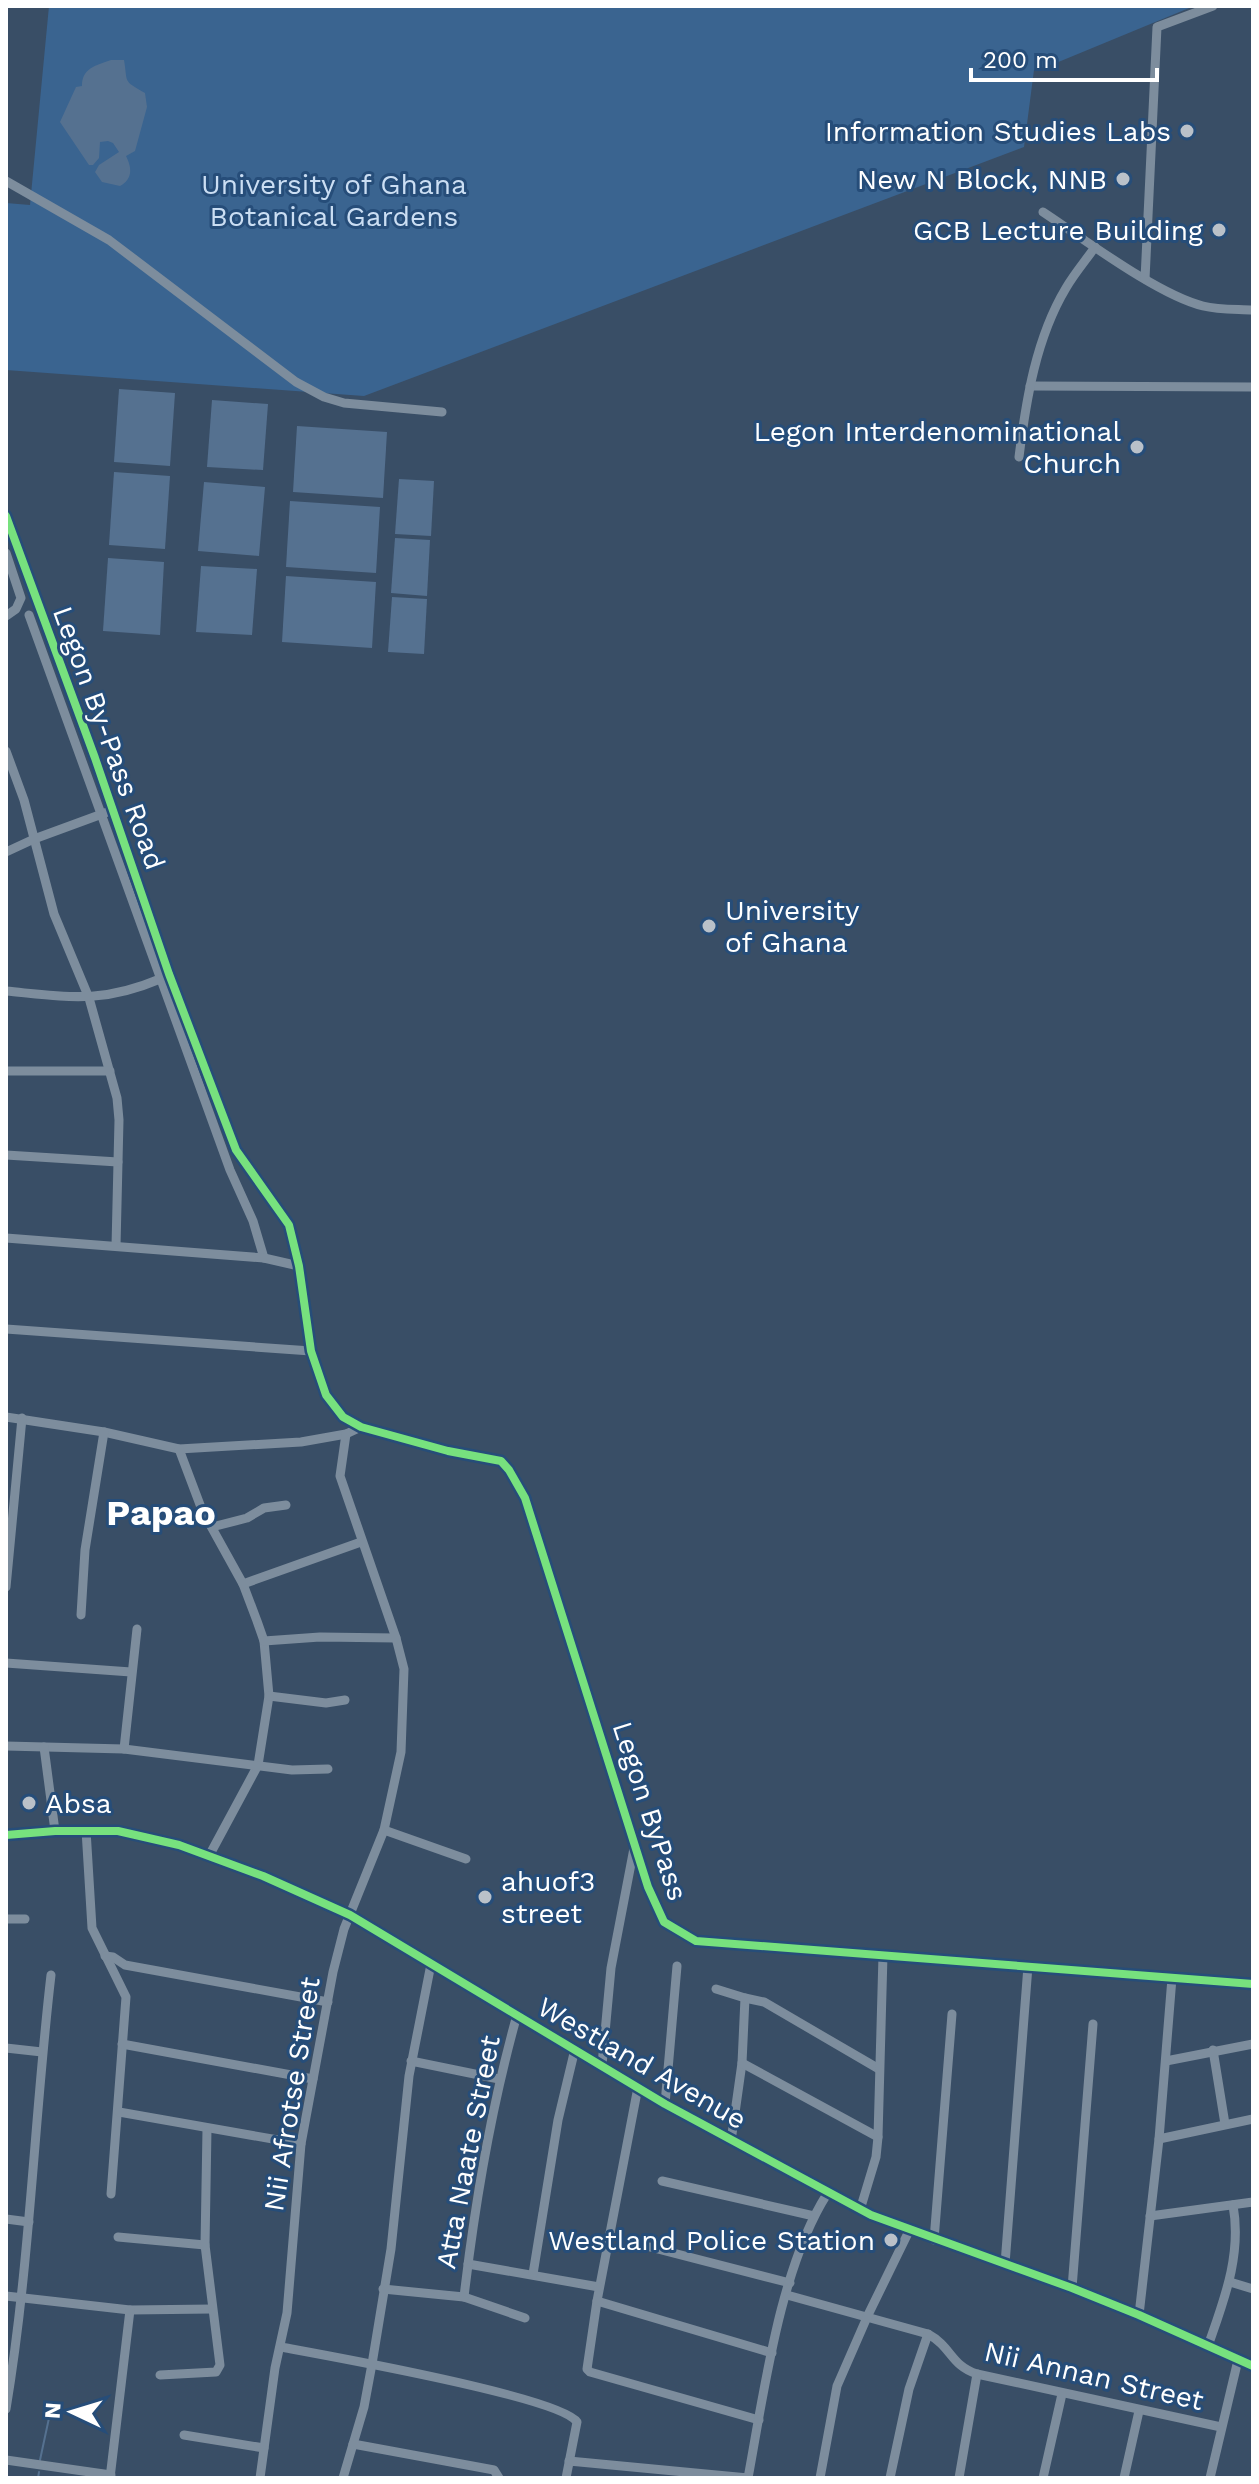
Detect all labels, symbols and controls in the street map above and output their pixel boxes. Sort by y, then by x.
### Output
scale bar [971,32,1157,82]
text: 200 m [983,46,1058,74]
place label: Information Studies Labs [825,115,1171,148]
marker: Information Studies Labs [1178,122,1196,140]
place label: New N Block, NNB [857,163,1107,196]
park label: University of Ghana Botanical Gardens [201,168,467,233]
marker: New N Block, NNB [1114,170,1132,188]
place label: GCB Lecture Building [913,214,1203,247]
marker: GCB Lecture Building [1210,221,1228,239]
place label: Legon Interdenominational Church [753,415,1121,480]
marker: Legon Interdenominational Church [1128,438,1146,456]
street label: Legon By-Pass Road [46,602,172,874]
place label: University of Ghana [725,894,860,959]
marker: University of Ghana [700,917,718,935]
district label: Papao [106,1492,216,1534]
street label: Legon ByPass [606,1717,694,1905]
place label: Absa [45,1787,112,1820]
marker: Absa [20,1794,38,1812]
place label: ahuof3 street [501,1865,595,1930]
marker: ahuof3 street [476,1888,494,1906]
street label: Nii Afrotse Street [257,1974,327,2213]
street label: Westland Avenue [532,1990,752,2136]
street label: Atta Naate Street [429,2032,507,2272]
place label: Westland Police Station [548,2224,875,2257]
marker: Westland Police Station [882,2231,900,2249]
street label: Nii Annan Street [981,2335,1207,2417]
north arrow [32,2372,112,2452]
text: N [40,2402,66,2420]

